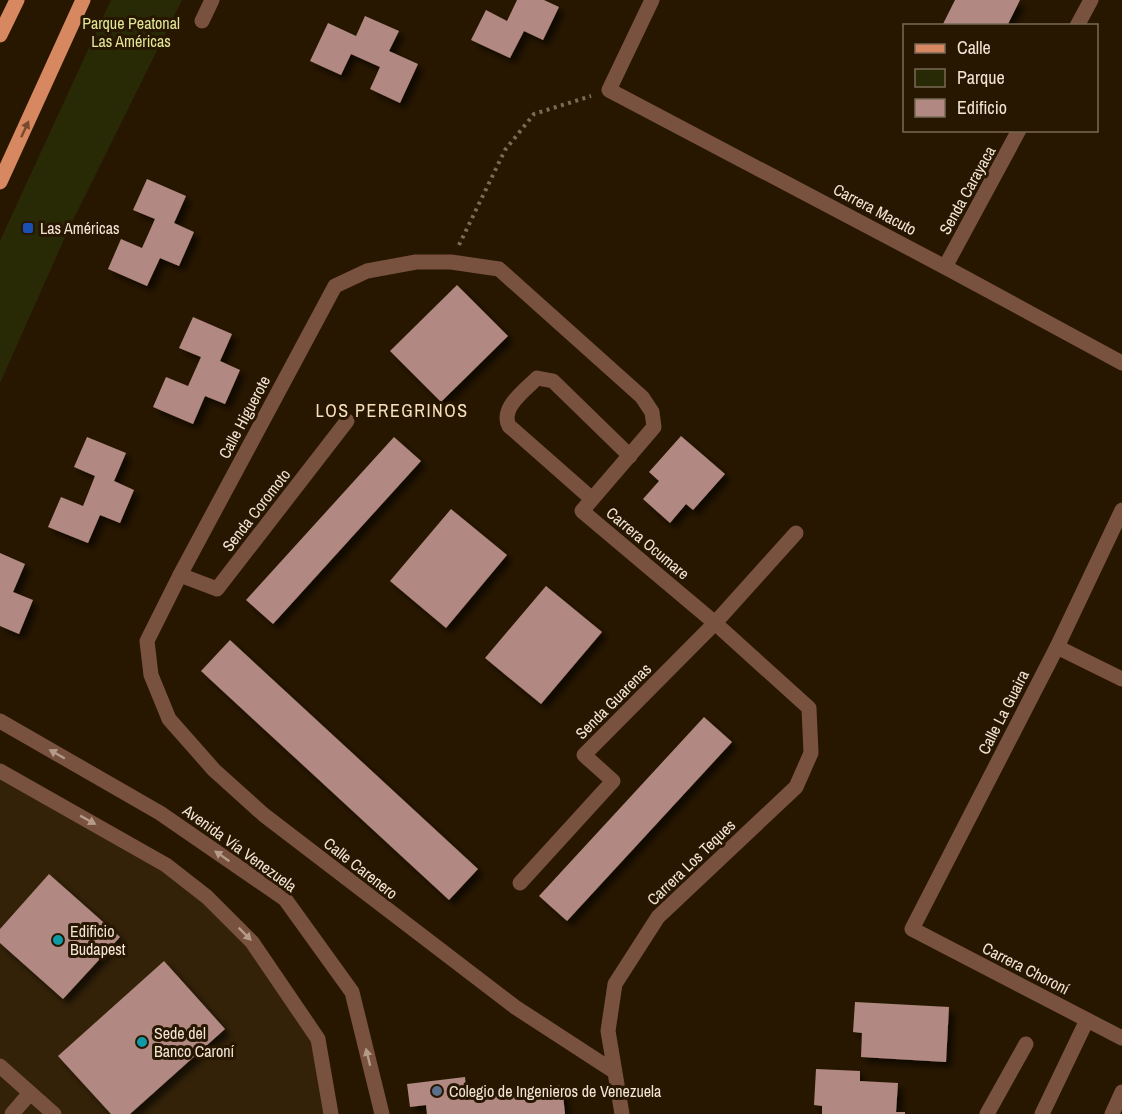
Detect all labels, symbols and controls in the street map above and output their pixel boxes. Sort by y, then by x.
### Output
park label: Parque Peatonal Las Américas [82,12,180,52]
legend [903,24,1098,132]
text: Calle [957,35,991,60]
text: Parque [957,65,1005,90]
text: Edificio [957,95,1007,120]
one-way arrow [20,120,29,137]
street label: Senda Carayaca [934,141,1001,238]
street label: Carrera Macuto [830,178,920,240]
place label: Las Américas [40,217,120,239]
marker: Las Américas [21,221,35,235]
street label: Calle Higuerote [213,372,275,462]
district label: LOS PEREGRINOS [315,398,469,423]
street label: Senda Coromoto [217,464,295,556]
street label: Carrera Ocumare [602,502,694,584]
street label: Senda Guarenas [570,658,656,744]
street label: Calle La Guaira [972,665,1034,758]
one-way arrow [49,748,65,759]
street label: Avenida Vía Venezuela [178,799,302,897]
street label: Carrera Los Teques [642,814,740,910]
one-way arrow [80,815,96,826]
street label: Calle Carenero [319,832,403,904]
one-way arrow [215,850,231,862]
place label: Edificio Budapest [70,920,126,960]
one-way arrow [237,927,251,941]
marker: Edificio Budapest [51,933,65,947]
street label: Carrera Choroní [979,937,1074,999]
place label: Sede del Banco Caroní [154,1022,235,1062]
marker: Sede del Banco Caroní [135,1035,149,1049]
one-way arrow [363,1048,373,1066]
place label: Colegio de Ingenieros de Venezuela [449,1080,662,1102]
marker: Colegio de Ingenieros de Venezuela [430,1084,444,1098]

